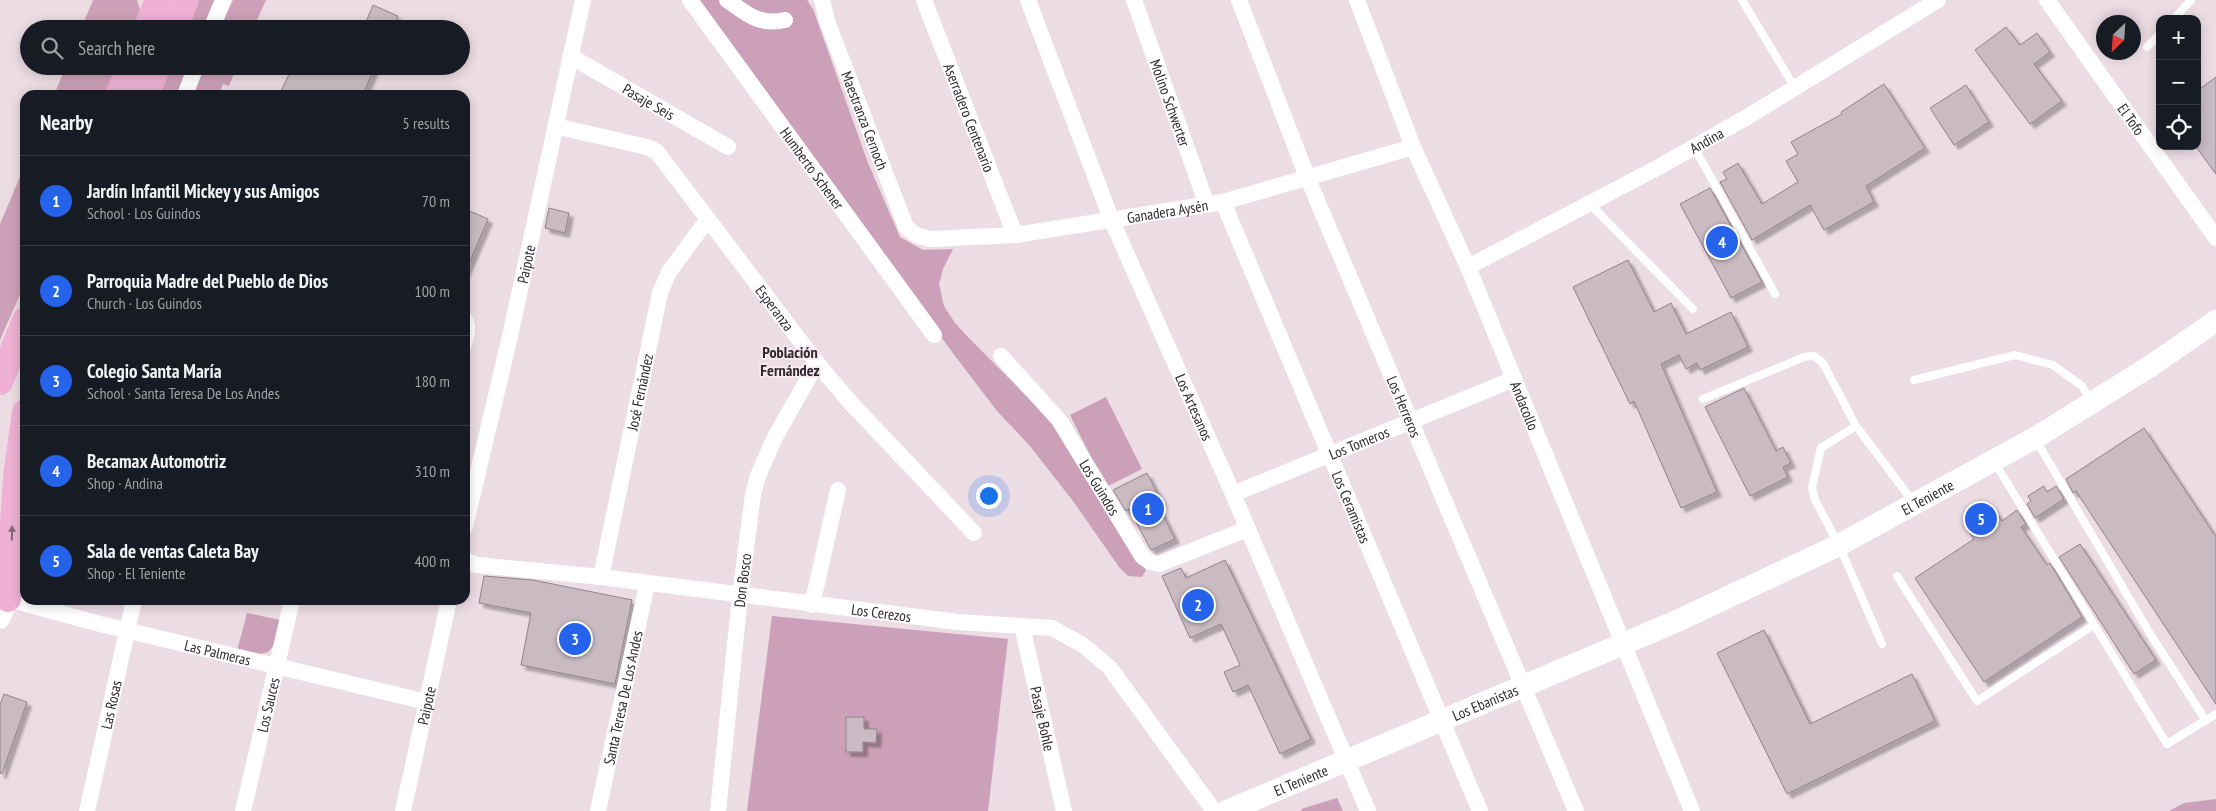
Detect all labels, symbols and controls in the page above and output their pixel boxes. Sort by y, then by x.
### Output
north arrow [2096,15,2141,60]
map controls [2156,15,2201,150]
button: + [2156,15,2201,60]
search box [20,20,470,75]
icon: search [38,34,66,62]
text: Search here [78,36,155,60]
street label: Molino Schwerter [1146,57,1195,150]
street label: Aserradero Centenario [940,60,999,175]
button: − [2156,60,2201,105]
street label: Maestranza Cernoch [838,68,893,172]
street label: Pasaje Seis [619,79,678,124]
street label: El Tofo [2114,99,2149,139]
button: locate [2156,105,2201,150]
text: Nearby [40,109,93,136]
text: 5 results [403,113,450,133]
street label: Humberto Schener [776,123,849,214]
street label: Andina [1686,123,1727,157]
text: Jardín Infantil Mickey y sus Amigos [87,179,319,203]
text: 1 [52,191,60,211]
text: 70 m [422,191,450,211]
street label: Ganadera Aysén [1126,195,1209,227]
text: School · Los Guindos [87,203,201,223]
pin: 4 [1706,223,1738,261]
street label: Paipote [512,243,539,285]
text: Parroquia Madre del Pueblo de Dios [87,269,328,293]
text: 2 [52,281,60,301]
text: 100 m [415,281,450,301]
street label: Esperanza [752,281,798,334]
text: Church · Los Guindos [87,293,202,313]
district label: Población Fernández [760,342,820,380]
street label: José Fernández [622,352,657,433]
text: Colegio Santa María [87,359,222,383]
text: 3 [52,371,60,391]
text: 180 m [415,371,450,391]
street label: Los Artesanos [1171,371,1218,443]
street label: Los Herreros [1383,373,1426,440]
street label: Andacollo [1506,378,1544,433]
text: School · Santa Teresa De Los Andes [87,383,280,403]
street label: Los Tomeros [1326,422,1392,463]
text: Becamax Automotriz [87,449,226,473]
street label: Los Guindos [1076,456,1124,519]
text: 4 [52,461,60,481]
text: 310 m [415,461,450,481]
street label: Los Ceramistas [1328,468,1375,546]
text: Shop · Andina [87,473,163,493]
street label: El Teniente [1898,475,1957,519]
your location [976,483,1002,509]
pin: 1 [1132,490,1164,528]
pin: 5 [1965,500,1997,538]
one-way arrow [8,525,16,541]
text: Sala de ventas Caleta Bay [87,539,259,563]
text: 5 [52,551,60,571]
text: 400 m [415,551,450,571]
street label: Don Bosco [729,552,755,608]
text: Shop · El Teniente [87,563,186,583]
pin: 2 [1182,586,1214,624]
street label: Los Cerezos [850,599,912,625]
pin: 3 [559,620,591,658]
street label: Santa Teresa De Los Andes [599,629,646,766]
street label: Las Palmeras [183,635,253,669]
street label: Los Sauces [252,676,283,734]
street label: Las Rosas [96,678,125,731]
street label: Los Ebanistas [1449,680,1521,724]
street label: Paipote [413,684,439,727]
street label: Pasaje Bohle [1026,684,1060,753]
street label: El Teniente [1271,760,1331,800]

